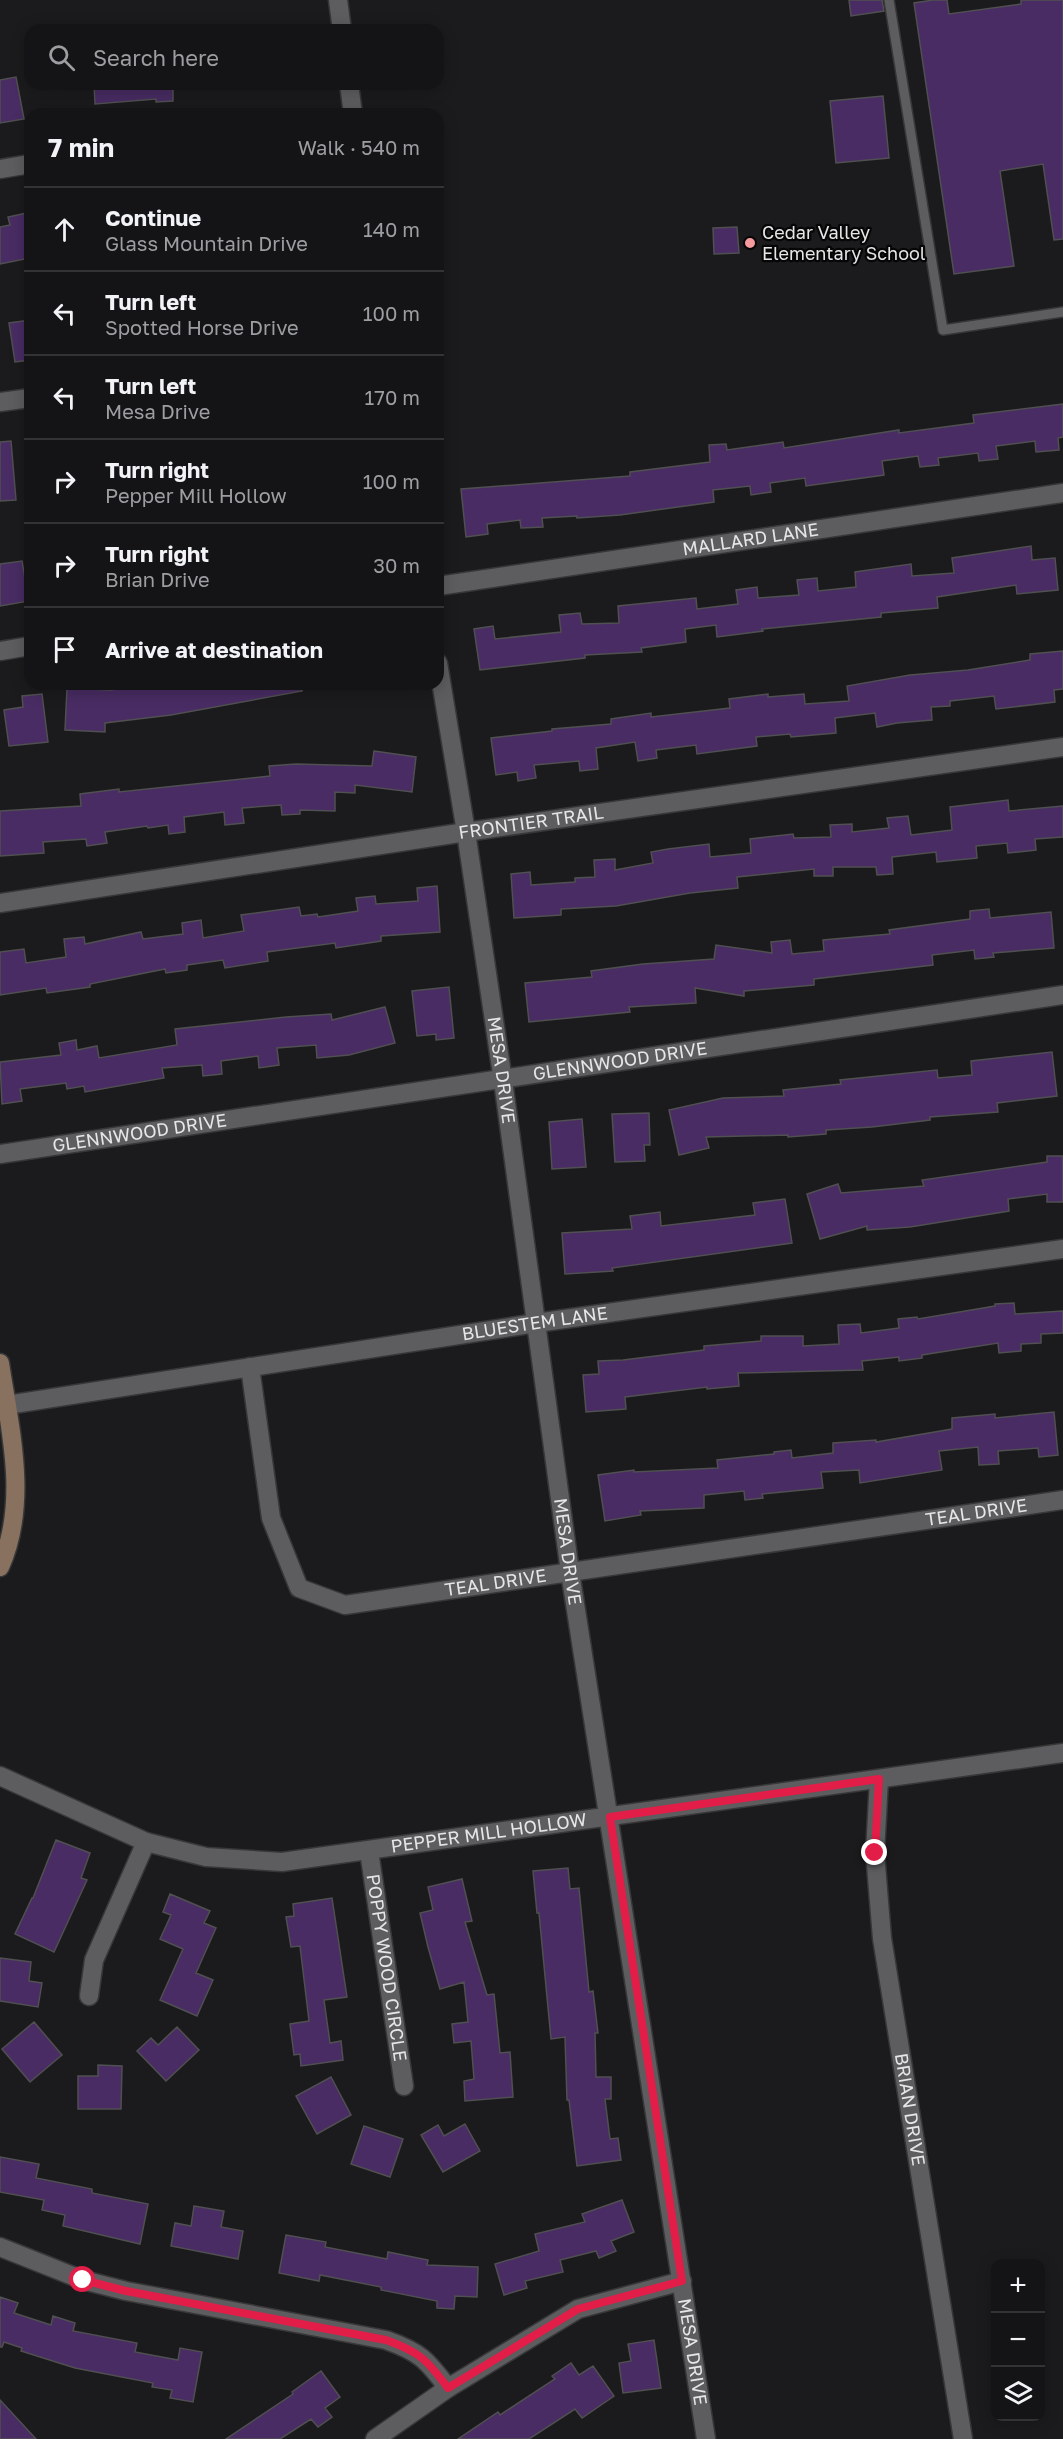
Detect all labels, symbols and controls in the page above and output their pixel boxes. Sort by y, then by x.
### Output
search box [24,24,444,90]
icon: search [45,41,78,74]
text: Search here [93,44,219,71]
text: 7 min [48,132,114,163]
text: Walk · 540 m [298,135,420,159]
text: Continue [105,204,201,231]
icon: ahead [48,213,81,246]
text: 140 m [363,217,420,241]
place label: Cedar Valley Elementary School [762,221,926,264]
text: Glass Mountain Drive [105,231,308,255]
marker: Cedar Valley Elementary School [743,236,757,250]
text: Turn left [105,288,196,315]
icon: left [48,297,81,330]
text: 100 m [363,301,420,325]
text: Spotted Horse Drive [105,315,299,339]
text: Turn left [105,372,196,399]
icon: left [48,381,81,414]
text: 170 m [365,385,420,409]
text: Mesa Drive [105,399,210,423]
text: Turn right [105,456,209,483]
icon: right [48,465,81,498]
text: 100 m [363,469,420,493]
text: Pepper Mill Hollow [105,483,287,507]
street label: MALLARD LANE [681,517,820,560]
text: Turn right [105,540,209,567]
icon: right [48,549,81,582]
text: 30 m [373,553,420,577]
text: Brian Drive [105,567,210,591]
icon: arrive [48,633,81,666]
text: Arrive at destination [105,636,323,663]
street label: FRONTIER TRAIL [457,801,605,843]
street label: MESA DRIVE [484,1015,521,1125]
street label: GLENNWOOD DRIVE [531,1036,708,1084]
street label: GLENNWOOD DRIVE [51,1108,228,1156]
street label: BLUESTEM LANE [460,1301,609,1344]
street label: TEAL DRIVE [924,1493,1029,1530]
street label: MESA DRIVE [550,1497,587,1607]
street label: TEAL DRIVE [443,1564,548,1600]
street label: PEPPER MILL HOLLOW [389,1808,588,1857]
route end [861,1839,887,1865]
street label: POPPY WOOD CIRCLE [363,1872,412,2063]
street label: BRIAN DRIVE [891,2051,931,2167]
map controls [991,2259,1045,2421]
button: + [991,2259,1045,2313]
route start [69,2266,95,2292]
street label: MESA DRIVE [674,2297,713,2407]
button: − [991,2313,1045,2367]
button: layers [991,2367,1045,2421]

